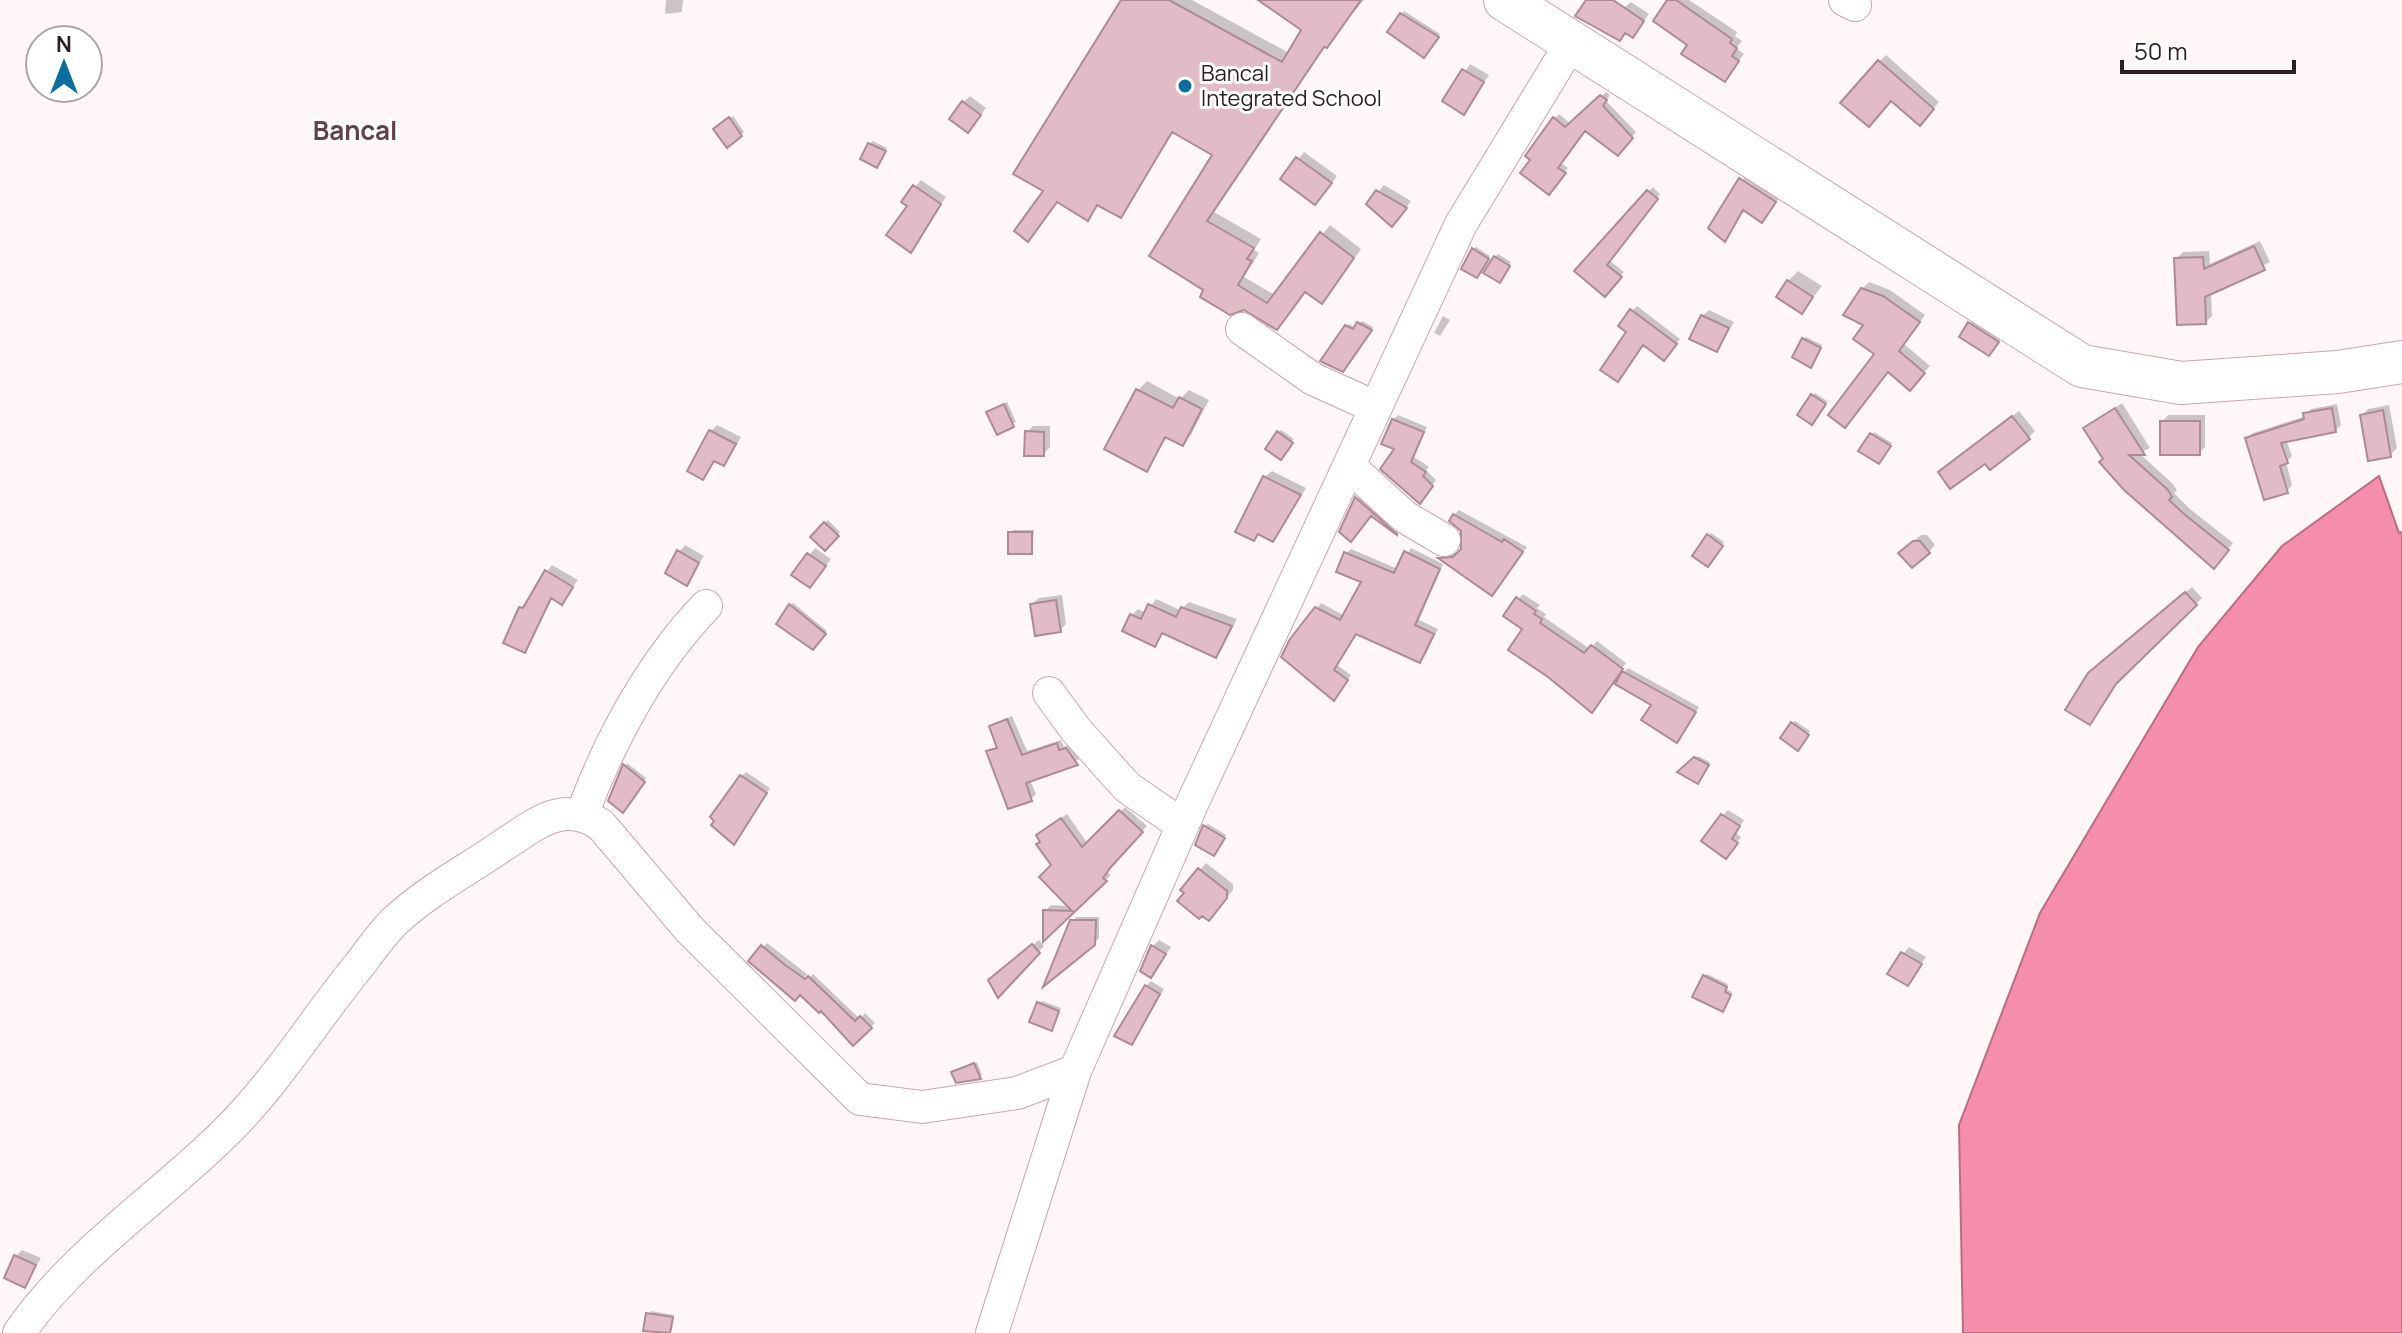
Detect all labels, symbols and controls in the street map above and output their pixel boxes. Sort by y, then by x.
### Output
north arrow [24,24,104,104]
scale bar [2122,24,2294,74]
text: N [56,29,72,59]
text: 50 m [2134,34,2188,67]
place label: Bancal Integrated School [1201,58,1382,113]
marker: Bancal Integrated School [1176,77,1194,95]
district label: Bancal [313,112,397,148]

